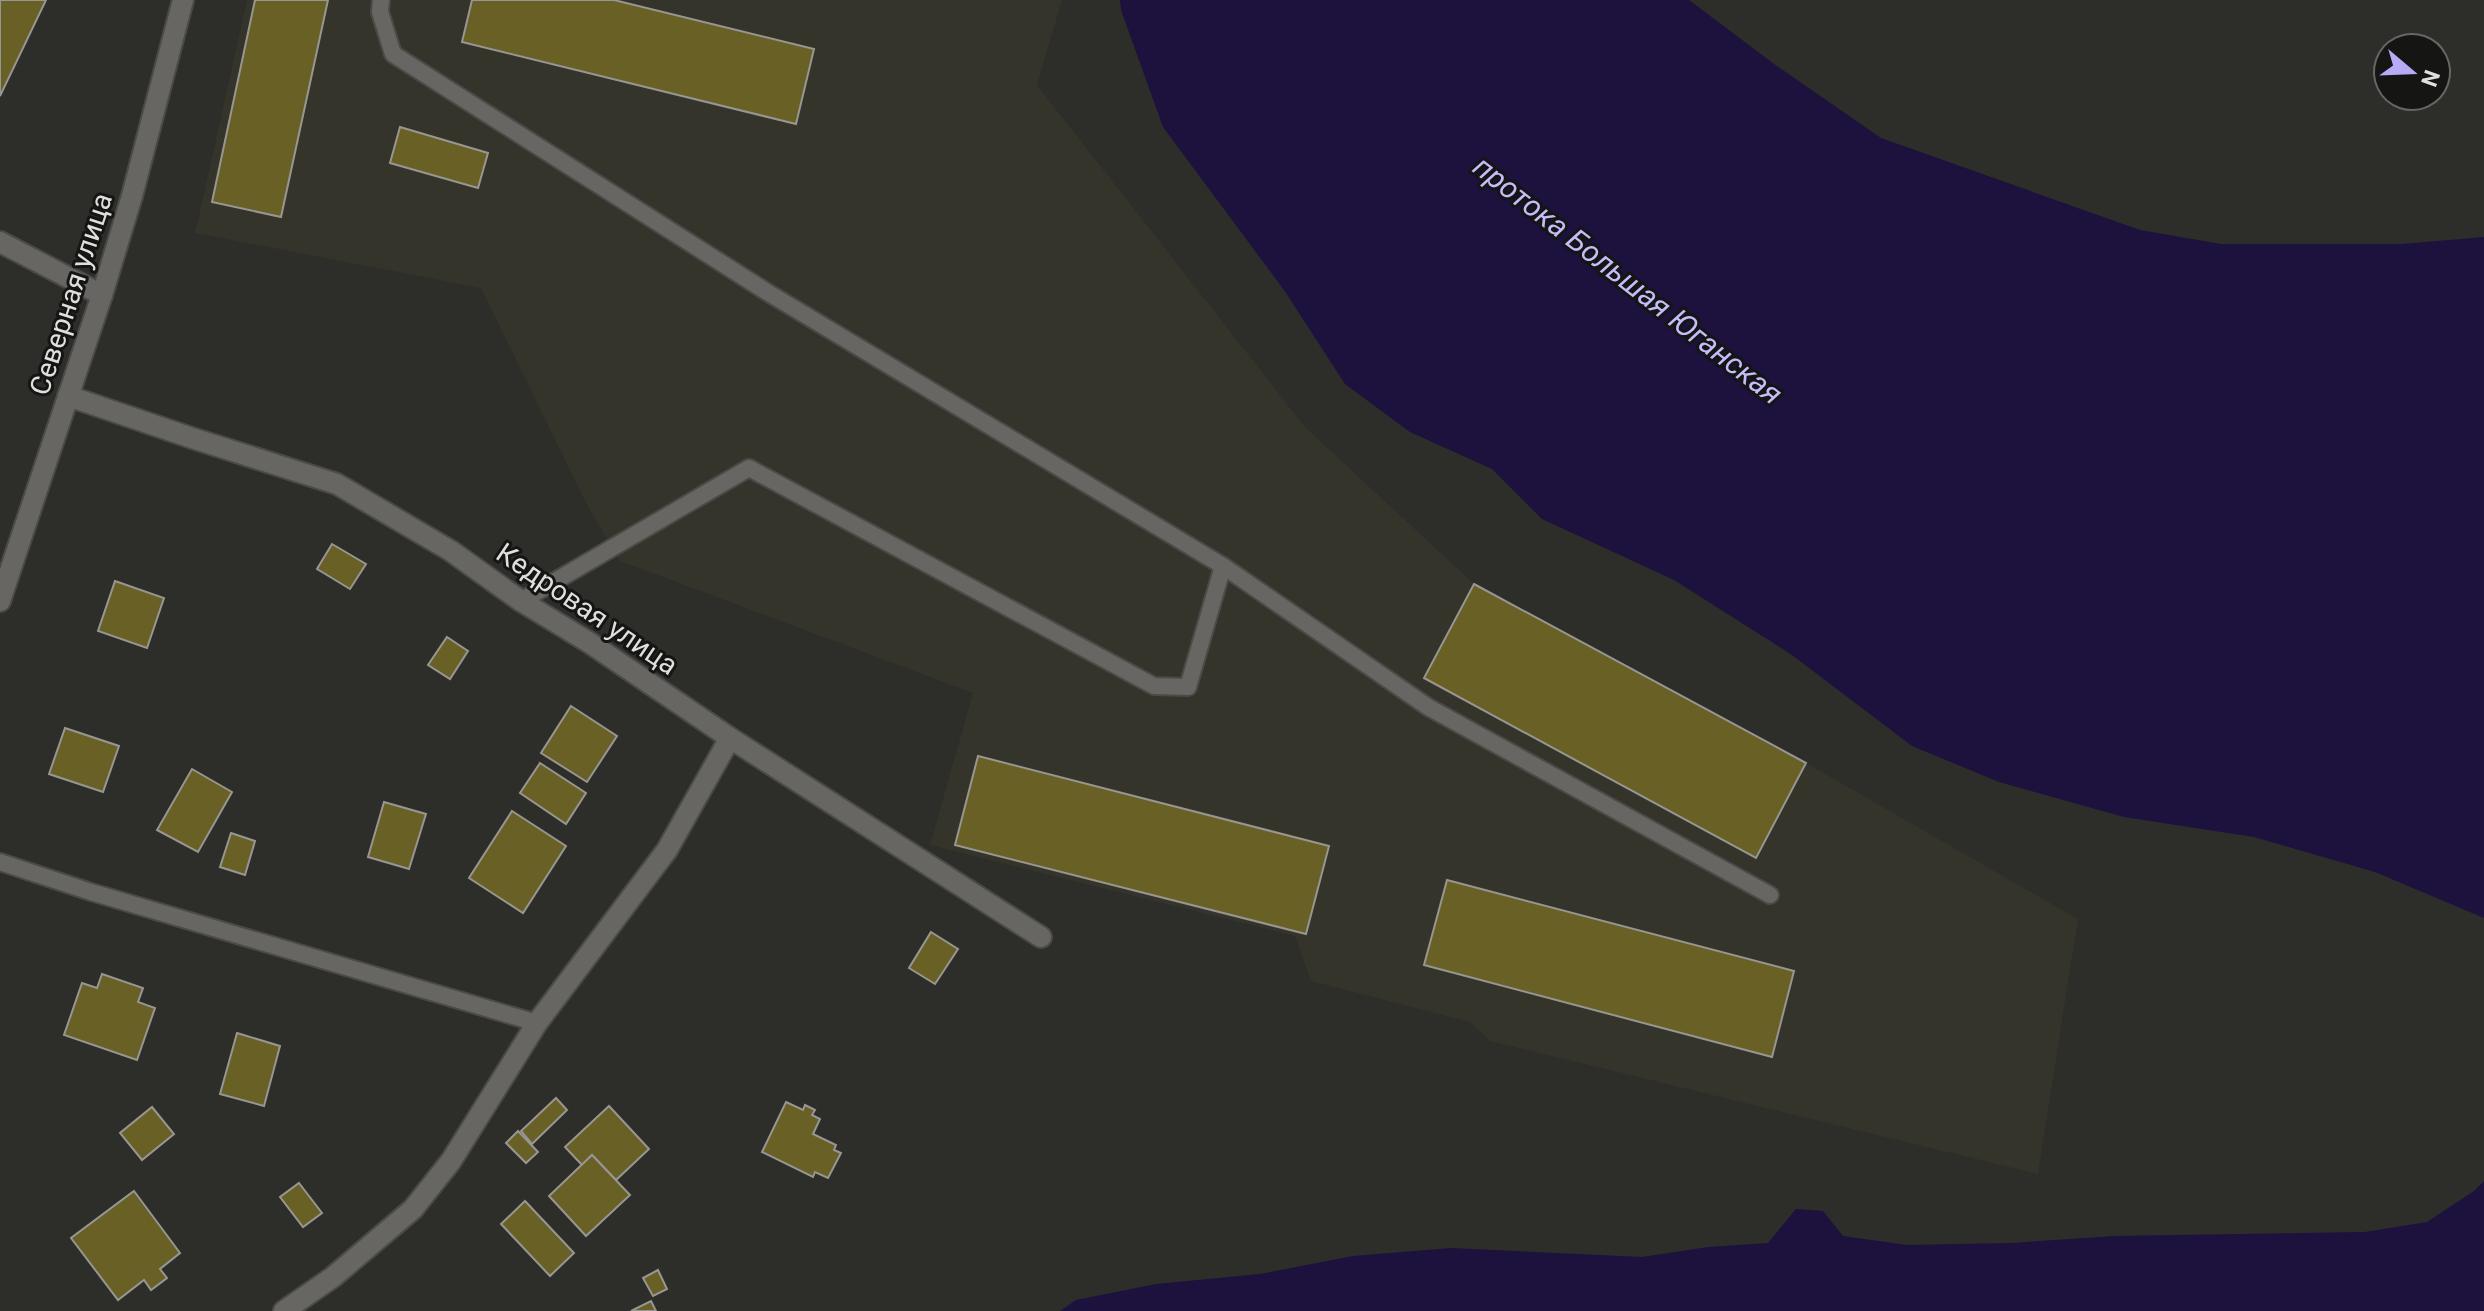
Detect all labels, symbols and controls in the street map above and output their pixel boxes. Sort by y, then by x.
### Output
north arrow [2372,32,2452,112]
text: N [2416,67,2445,90]
water label: протока Большая Юганская [1467,149,1789,411]
street label: Северная улица [23,189,119,399]
street label: Кедровая улица [490,536,684,682]

